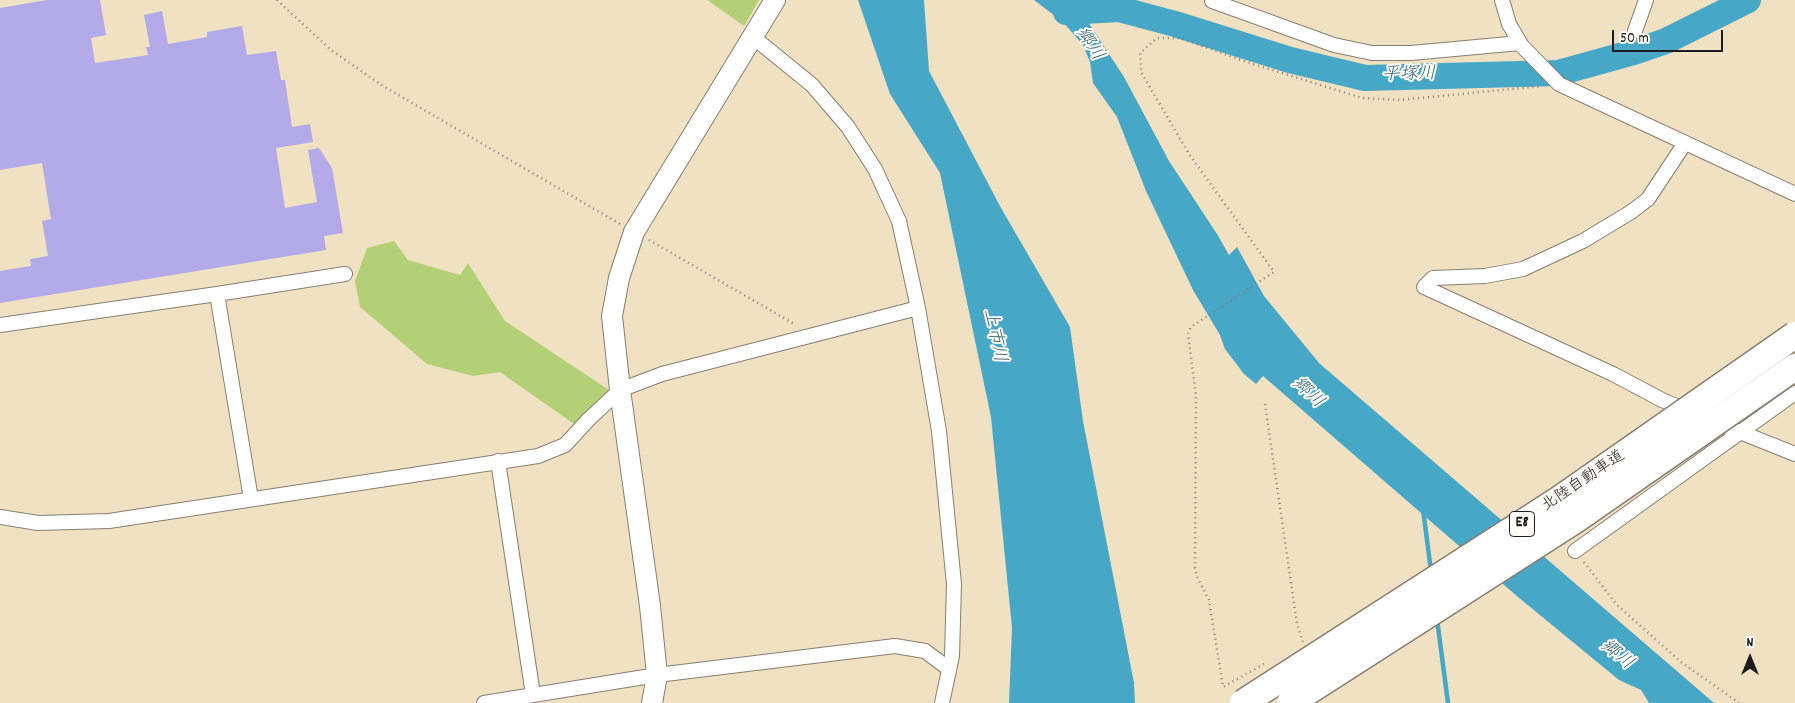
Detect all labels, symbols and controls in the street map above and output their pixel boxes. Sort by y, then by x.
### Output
scale bar [1615,20,1726,52]
water label: 郷川 [1069,24,1107,66]
text: 50 m [1620,28,1649,50]
water label: 平塚川 [1382,65,1436,87]
water label: 上市川 [977,307,1009,365]
water label: 郷川 [1286,374,1328,414]
street label: 北陸自動車道 [1539,447,1629,517]
road number: E8 [1510,512,1534,536]
north arrow [1725,633,1775,683]
text: N [1747,633,1753,653]
water label: 郷川 [1595,636,1637,676]

